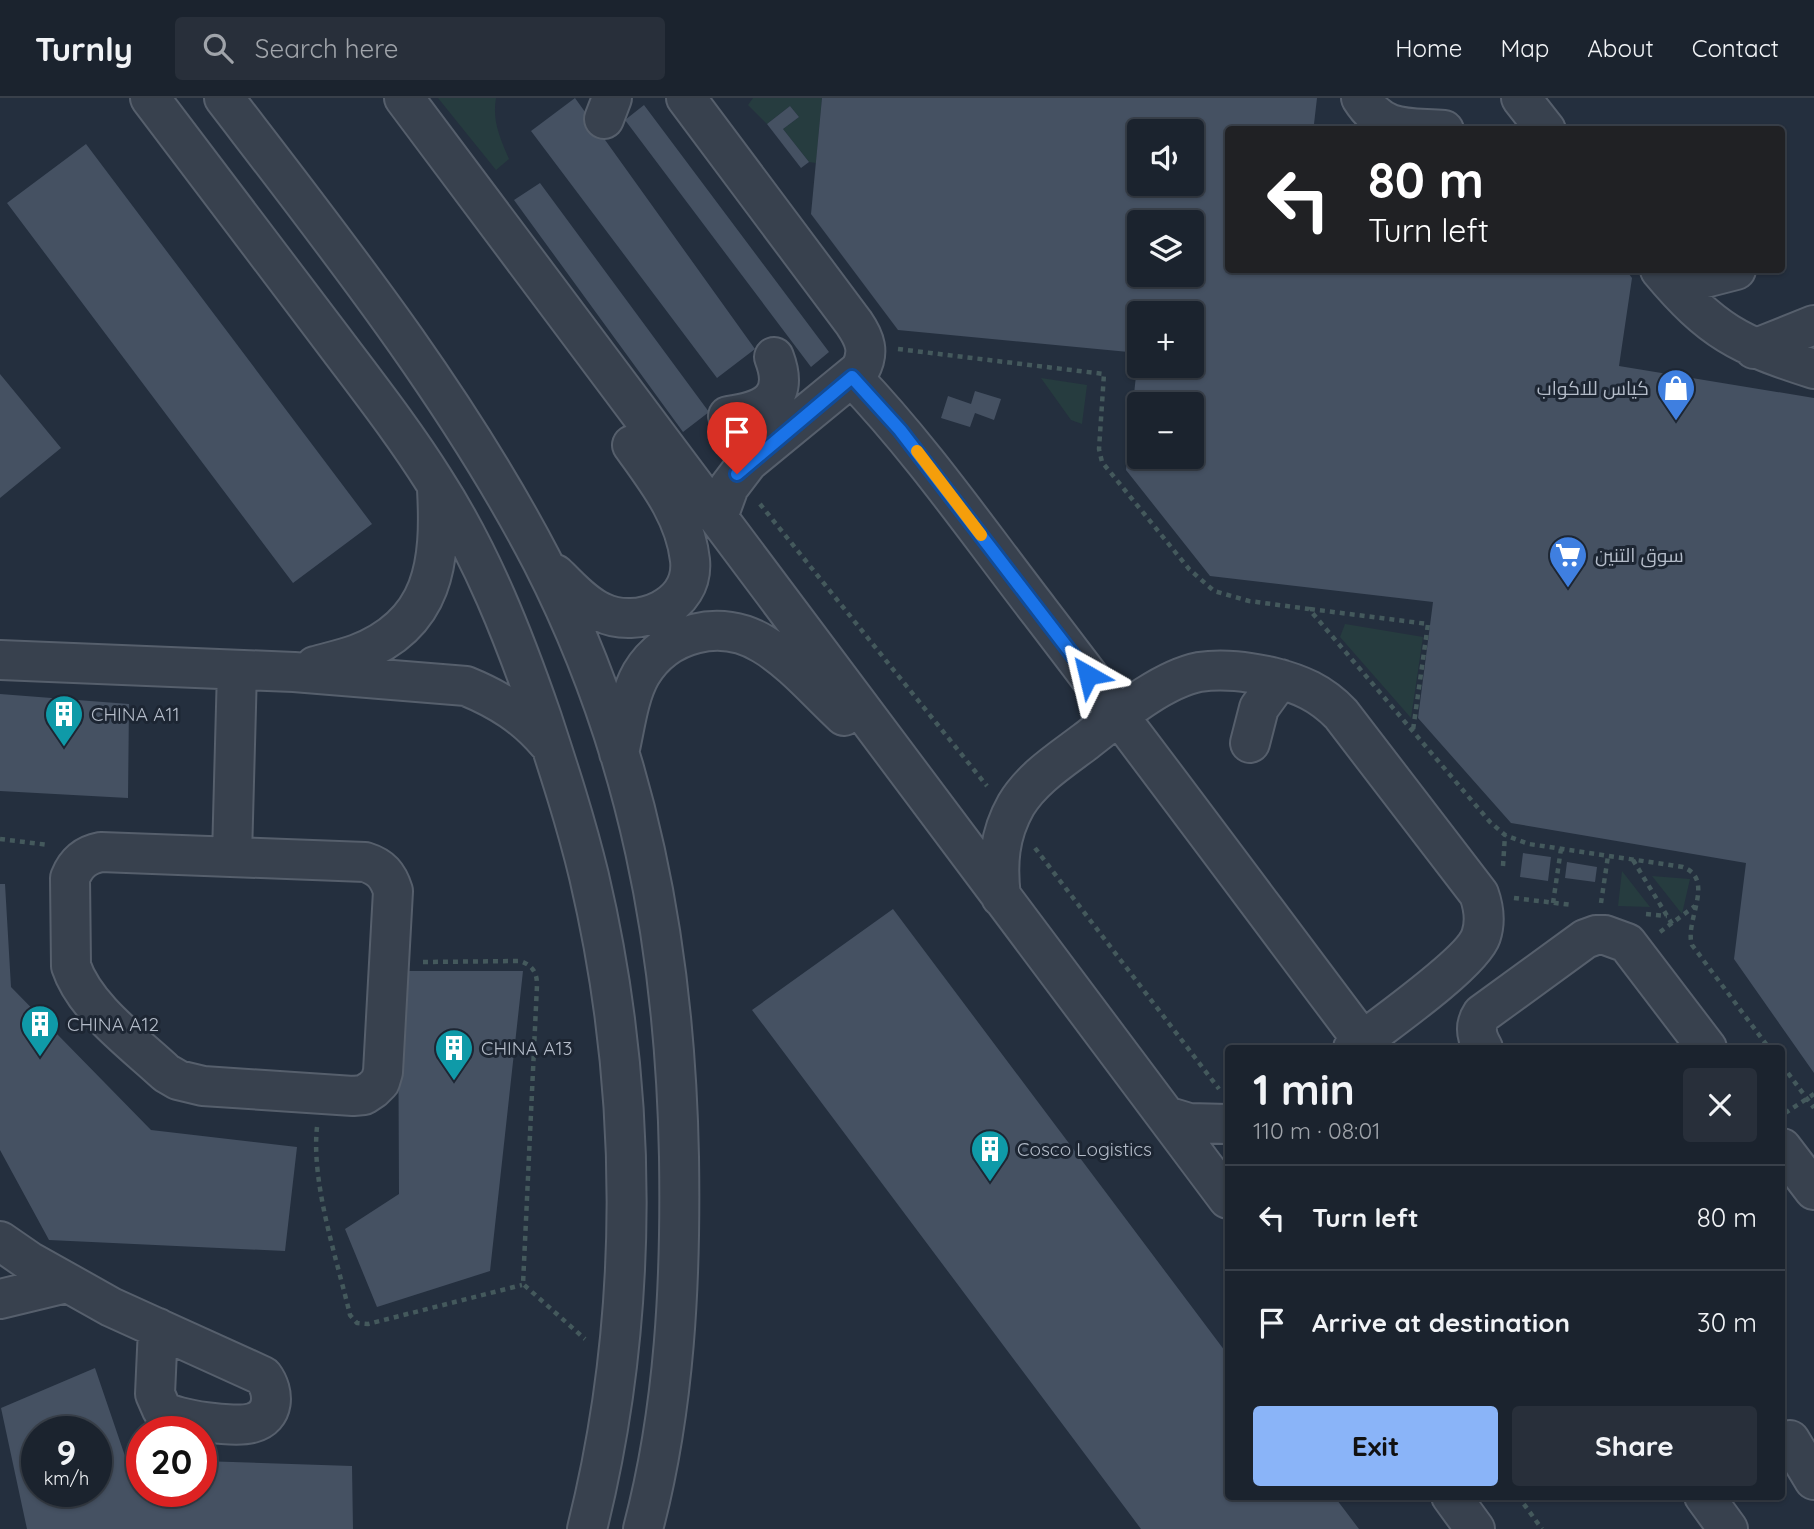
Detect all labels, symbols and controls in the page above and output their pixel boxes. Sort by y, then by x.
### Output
search box [175,17,665,80]
text: Turnly [35,28,133,69]
icon: search [199,29,237,67]
text: Search here [255,32,398,65]
text: Home [1395,33,1462,63]
text: Map [1500,33,1549,63]
text: About [1587,33,1654,63]
text: Contact [1692,33,1779,63]
map controls [1127,119,1204,469]
button: sound [1127,119,1204,196]
text: 80 m [1368,149,1484,210]
icon: left [1253,154,1344,245]
button: layers [1127,210,1204,287]
text: Turn left [1368,210,1489,250]
button: + [1127,301,1204,378]
shop icon: كياس للاكواب [1655,367,1697,422]
place label: كياس للاكواب [1537,376,1649,400]
button: − [1127,392,1204,469]
pin [707,402,767,474]
icon: arrive [718,413,756,451]
supermarket icon: سوق التنين [1547,534,1589,589]
place label: سوق التنين [1595,543,1684,568]
position arrow [1051,638,1125,712]
building icon: CHINA A11 [43,693,85,748]
place label: CHINA A11 [91,702,180,726]
building icon: CHINA A12 [19,1003,61,1058]
place label: CHINA A12 [67,1012,159,1036]
building icon: CHINA A13 [433,1027,475,1082]
place label: CHINA A13 [481,1036,572,1060]
text: 1 min [1253,1063,1355,1116]
button: close [1683,1068,1757,1142]
text: 110 m · 08:01 [1253,1116,1381,1145]
building icon: Cosco Logistics [969,1128,1011,1183]
place label: Cosco Logistics [1017,1137,1152,1161]
icon: left [1253,1199,1291,1237]
text: Turn left [1312,1201,1419,1234]
text: 80 m [1697,1201,1757,1234]
icon: arrive [1253,1304,1291,1342]
text: Arrive at destination [1312,1306,1570,1339]
text: 30 m [1697,1306,1757,1339]
button: Exit [1253,1406,1498,1486]
button: Share [1512,1406,1757,1486]
speed limit sign: 20 [126,1416,217,1507]
text: 9 [57,1430,76,1474]
text: km/h [44,1467,89,1490]

